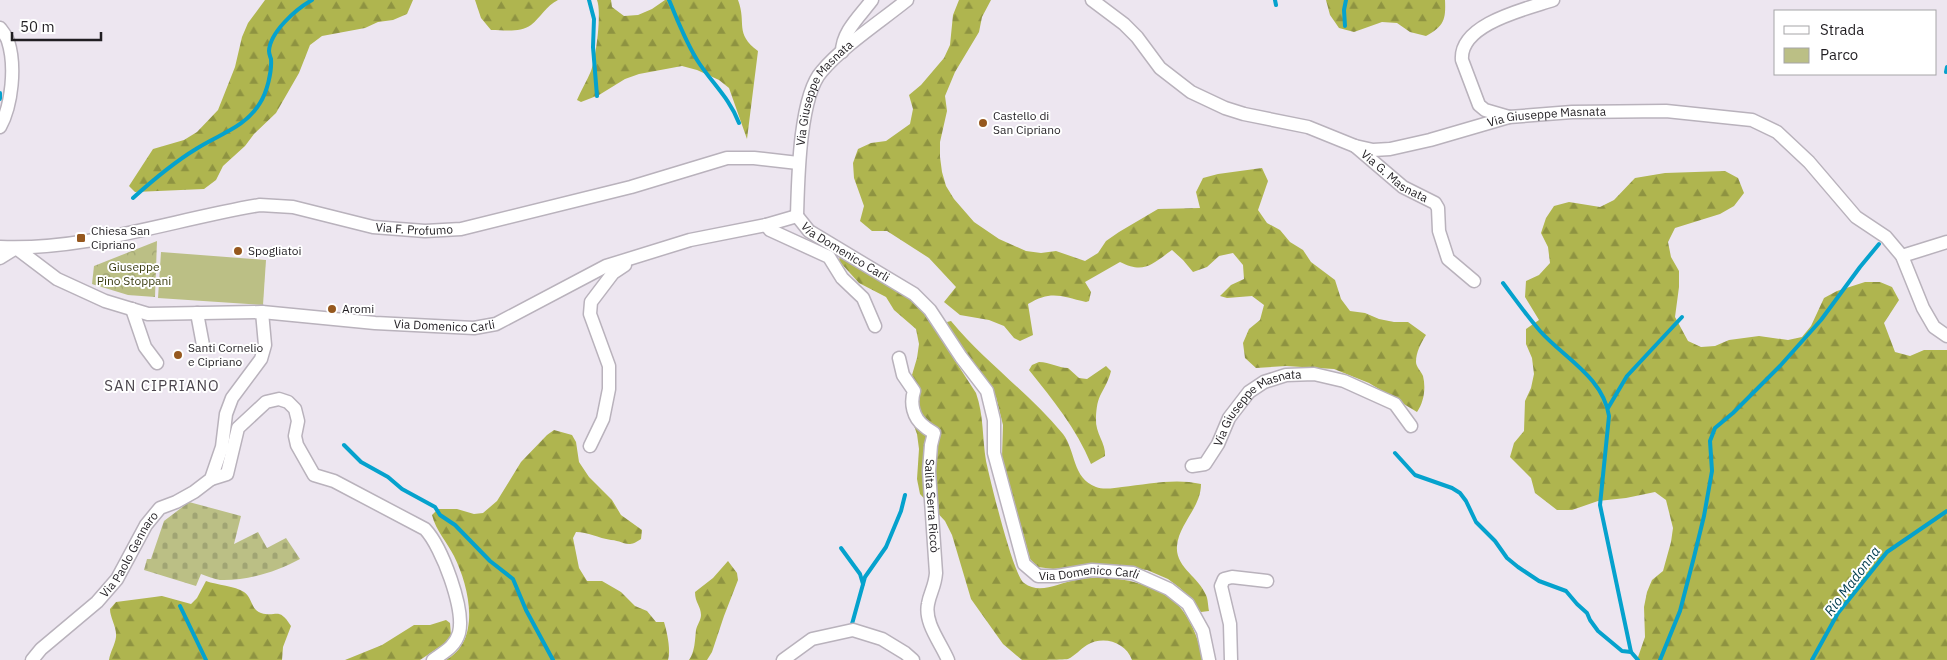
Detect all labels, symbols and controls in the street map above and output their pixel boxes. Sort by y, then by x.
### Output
scale bar [12,10,101,42]
legend [1774,10,1937,75]
text: 50 m [20,17,55,36]
text: Strada [1820,20,1864,39]
street label: Via Giuseppe Masnata [793,37,856,147]
text: Parco [1820,45,1858,64]
street label: Via Giuseppe Masnata [1485,104,1607,130]
place label: Castello di San Cipriano [993,108,1061,137]
marker: Castello di San Cipriano [977,117,989,129]
street label: Via G. Masnata [1358,146,1431,206]
street label: Via F. Profumo [375,219,454,238]
street label: Via Domenico Carli [798,219,892,285]
place label: Chiesa San Cipriano [91,223,150,252]
marker: Chiesa San Cipriano [75,232,87,244]
place label: Spogliatoi [248,243,302,258]
marker: Spogliatoi [232,245,244,257]
park label: Giuseppe Pino Stoppani [97,259,171,288]
place label: Aromi [342,301,374,316]
marker: Aromi [326,303,338,315]
street label: Via Domenico Carli [393,316,496,336]
place label: Santi Cornelio e Cipriano [188,340,263,369]
marker: Santi Cornelio e Cipriano [172,349,184,361]
street label: Via Giuseppe Masnata [1210,366,1302,448]
district label: SAN CIPRIANO [104,376,220,395]
street label: Salita Serra Riccò [922,458,943,553]
street label: Via Paolo Gennaro [96,508,161,600]
water label: Rio Madonna [1820,543,1884,619]
street label: Via Domenico Carli [1039,562,1142,583]

